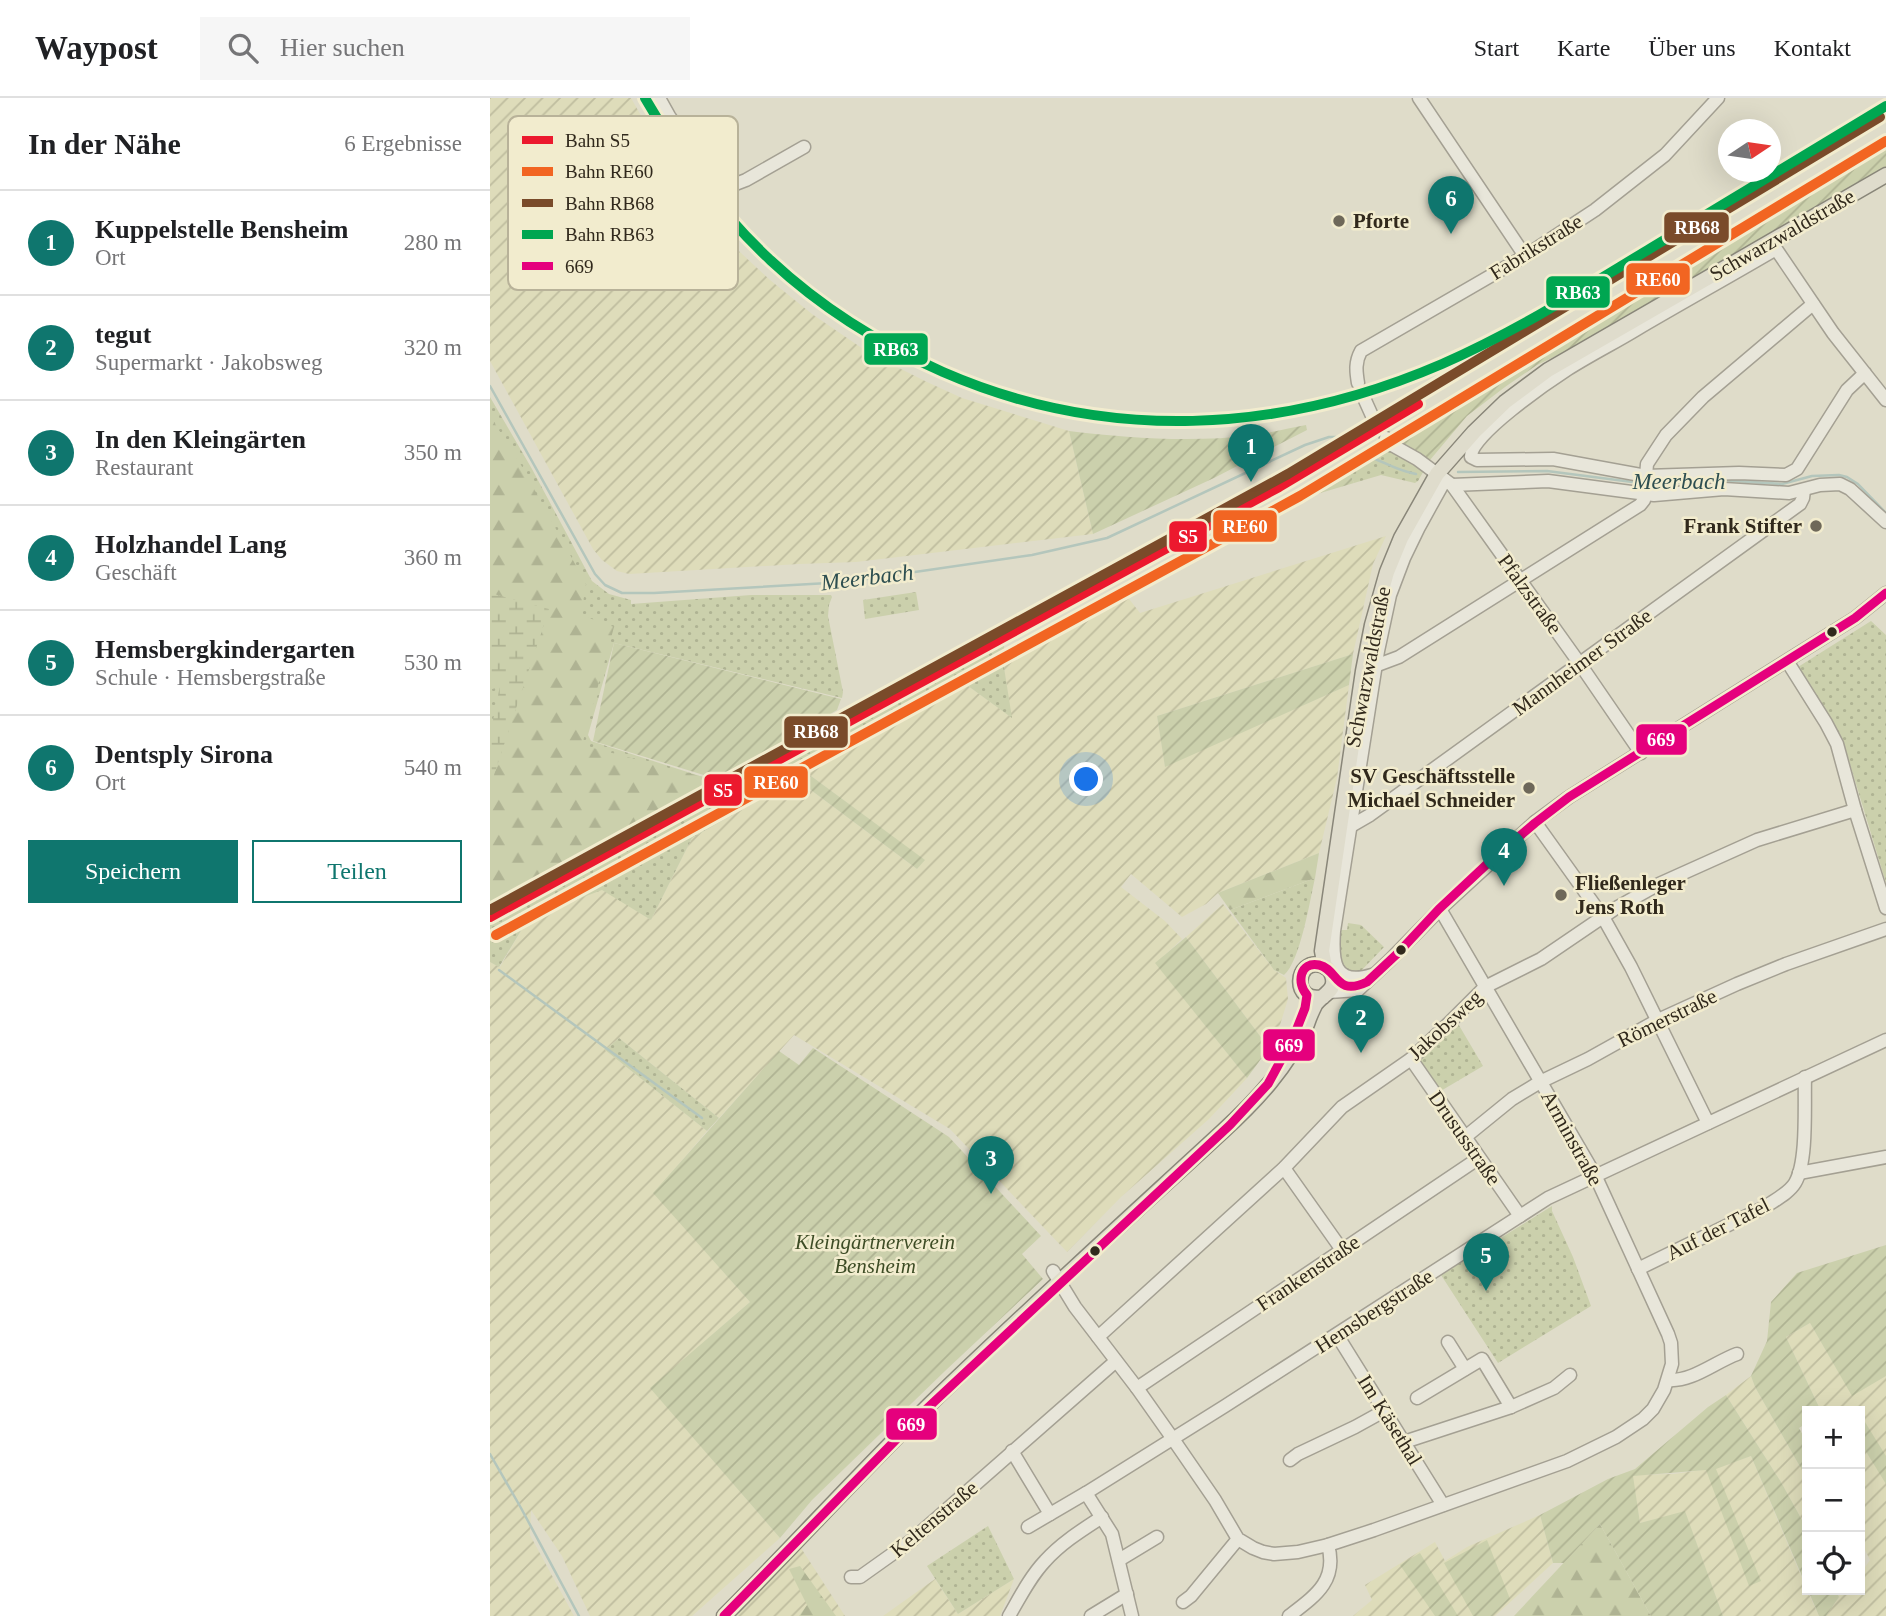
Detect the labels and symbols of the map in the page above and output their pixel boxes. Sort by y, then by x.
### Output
legend [508,116,738,290]
north arrow [1718,119,1781,182]
text: Bahn S5 [565,130,630,151]
text: Bahn RE60 [565,161,653,182]
pin: 6 [1428,176,1474,234]
street label: Schwarzwaldstraße [1705,184,1859,286]
text: Bahn RB68 [565,193,654,214]
place label: Pforte [1353,209,1409,233]
street label: Fabrikstraße [1485,209,1587,285]
line badge: RB68 [1663,211,1730,244]
marker: Pforte [1331,213,1347,229]
text: RB68 [1674,217,1720,238]
text: Bahn RB63 [565,224,654,245]
text: 669 [565,256,594,277]
line badge: RE60 [1625,262,1691,296]
text: RE60 [1635,269,1681,290]
line badge: RB63 [1545,275,1611,309]
text: RB63 [1555,282,1601,303]
line badge: RB63 [863,332,929,366]
text: RB63 [873,339,919,360]
pin: 1 [1228,424,1274,482]
water label: Meerbach [1631,469,1726,494]
line badge: RE60 [1212,509,1278,543]
place label: Frank Stifter [1684,514,1802,538]
text: RE60 [1222,516,1268,537]
marker: Frank Stifter [1808,518,1824,534]
line badge: S5 [1168,520,1208,553]
text: S5 [1178,526,1198,547]
street label: Pfalzstraße [1493,549,1567,639]
water label: Meerbach [818,559,915,596]
street label: Schwarzwaldstraße [1341,585,1395,749]
street label: Mannheimer Straße [1508,603,1656,721]
unlabelled marker [1825,625,1839,639]
line badge: RB68 [783,715,849,749]
text: RB68 [793,721,839,742]
line badge: 669 [1635,723,1688,756]
text: 669 [1647,729,1675,750]
your location [1069,762,1103,796]
place label: SV Geschäftsstelle Michael Schneider [1348,764,1515,812]
line badge: RE60 [743,765,809,799]
text: RE60 [753,772,799,793]
line badge: S5 [703,773,743,807]
text: S5 [713,780,733,801]
marker: SV Geschäftsstelle Michael Schneider [1521,780,1537,796]
pin: 4 [1481,828,1527,886]
place label: Fließenleger Jens Roth [1575,871,1686,919]
marker: Fließenleger Jens Roth [1553,887,1569,903]
unlabelled marker [1394,943,1408,957]
street label: Jakobsweg [1403,984,1487,1065]
street label: Römerstraße [1614,984,1720,1052]
pin: 2 [1338,995,1384,1053]
line badge: 669 [1262,1028,1316,1062]
text: 669 [1275,1035,1303,1056]
street label: Drususstraße [1424,1086,1506,1190]
street label: Arminstraße [1536,1086,1608,1190]
pin: 3 [968,1136,1014,1194]
street label: Auf der Tafel [1662,1193,1774,1265]
park label: Kleingärtnerverein Bensheim [794,1230,955,1278]
street label: Frankenstraße [1252,1230,1364,1316]
pin: 5 [1463,1233,1509,1291]
unlabelled marker [1088,1244,1102,1258]
street label: Hemsbergstraße [1310,1264,1438,1358]
street label: Im Käsethal [1353,1370,1427,1470]
line badge: 669 [885,1407,938,1441]
text: 669 [897,1414,925,1435]
street label: Keltenstraße [886,1476,982,1562]

